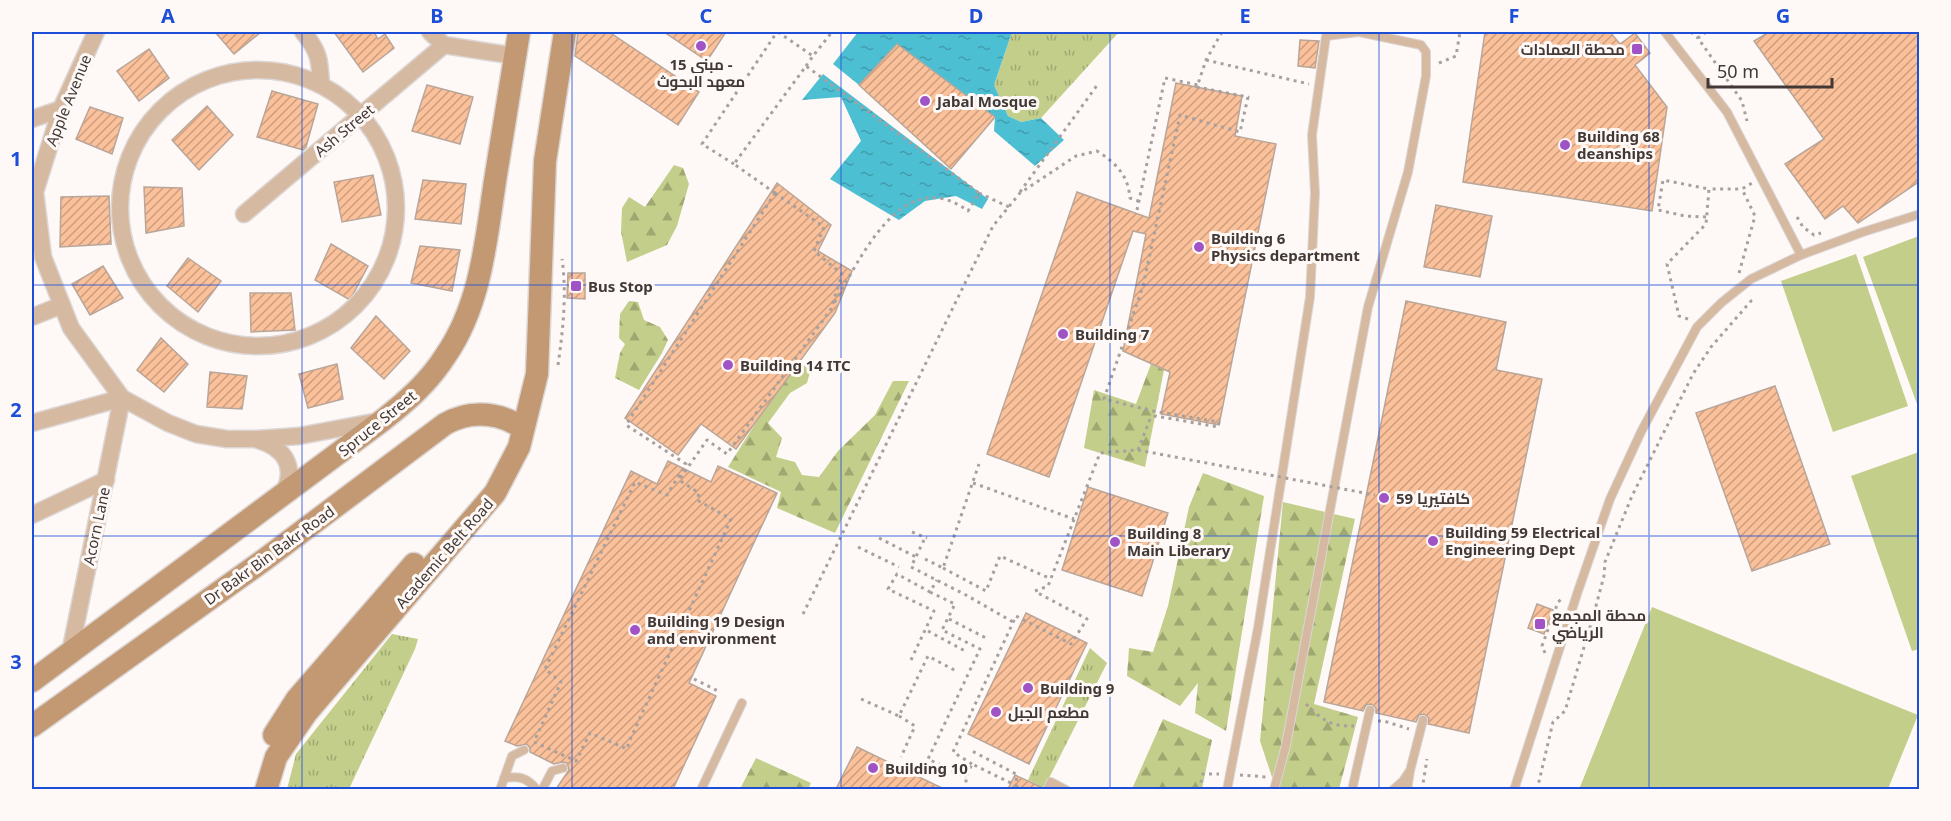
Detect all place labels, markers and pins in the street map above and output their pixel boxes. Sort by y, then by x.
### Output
marker: مبنى 15 - معهد البحوث [694,39,708,53]
place label: محطة العمادات [1521,39,1625,59]
marker: محطة العمادات [1630,42,1644,56]
place label: مبنى 15 - معهد البحوث [657,54,745,91]
place label: Jabal Mosque [935,91,1037,111]
marker: Jabal Mosque [918,94,932,108]
place label: Building 68 deanships [1577,126,1660,163]
marker: Building 68 deanships [1558,138,1572,152]
place label: Building 6 Physics department [1211,228,1360,265]
marker: Building 6 Physics department [1192,240,1206,254]
place label: Bus Stop [588,276,653,296]
marker: Bus Stop [569,279,583,293]
place label: Building 7 [1075,324,1150,344]
marker: Building 7 [1056,327,1070,341]
place label: Building 14 ITC [740,355,851,375]
marker: Building 14 ITC [721,358,735,372]
place label: كافتيريا 59 [1396,488,1470,508]
marker: كافتيريا 59 [1377,491,1391,505]
place label: Building 59 Electrical Engineering Dept [1445,522,1600,559]
place label: Building 8 Main Liberary [1127,523,1231,560]
marker: Building 59 Electrical Engineering Dept [1426,534,1440,548]
marker: Building 8 Main Liberary [1108,535,1122,549]
place label: محطة المجمع الرياضي [1552,605,1646,644]
place label: Building 19 Design and environment [647,611,785,648]
marker: محطة المجمع الرياضي [1533,617,1547,631]
marker: Building 19 Design and environment [628,623,642,637]
place label: Building 9 [1040,678,1115,698]
marker: Building 9 [1021,681,1035,695]
place label: مطعم الجبل [1008,702,1089,723]
marker: مطعم الجبل [989,705,1003,719]
place label: Building 10 [885,758,968,778]
marker: Building 10 [866,761,880,775]

